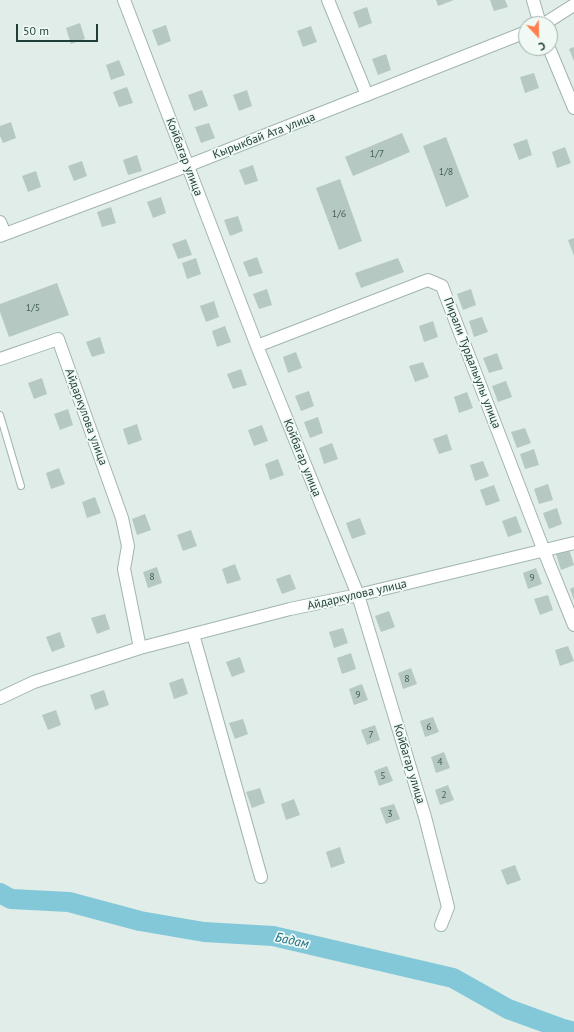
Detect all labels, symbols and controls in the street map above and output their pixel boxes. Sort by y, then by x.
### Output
scale bar [18,16,100,42]
north arrow [518,16,558,56]
text: 50 m [23,23,49,38]
text: С [537,39,548,54]
street label: Кырыкбай Ата улица [211,110,317,162]
street label: Койбагар улица [162,116,206,198]
house number: 1/7 [370,148,384,160]
house number: 1/8 [439,166,453,178]
house number: 1/6 [332,208,346,220]
street label: Пирали Турдалыулы улица [440,295,504,431]
house number: 1/5 [26,302,40,314]
street label: Айдаркулова улица [62,367,110,467]
street label: Койбагар улица [280,417,324,499]
house number: 8 [149,571,155,583]
house number: 9 [529,572,535,584]
street label: Айдаркулова улица [306,577,408,613]
house number: 8 [404,673,410,685]
house number: 9 [355,689,361,701]
house number: 6 [426,721,432,733]
street label: Койбагар улица [390,722,428,806]
house number: 7 [368,729,374,741]
house number: 4 [437,756,443,768]
house number: 5 [380,770,386,782]
house number: 2 [441,789,447,801]
house number: 3 [387,808,393,820]
water label: Бадам [274,930,310,952]

